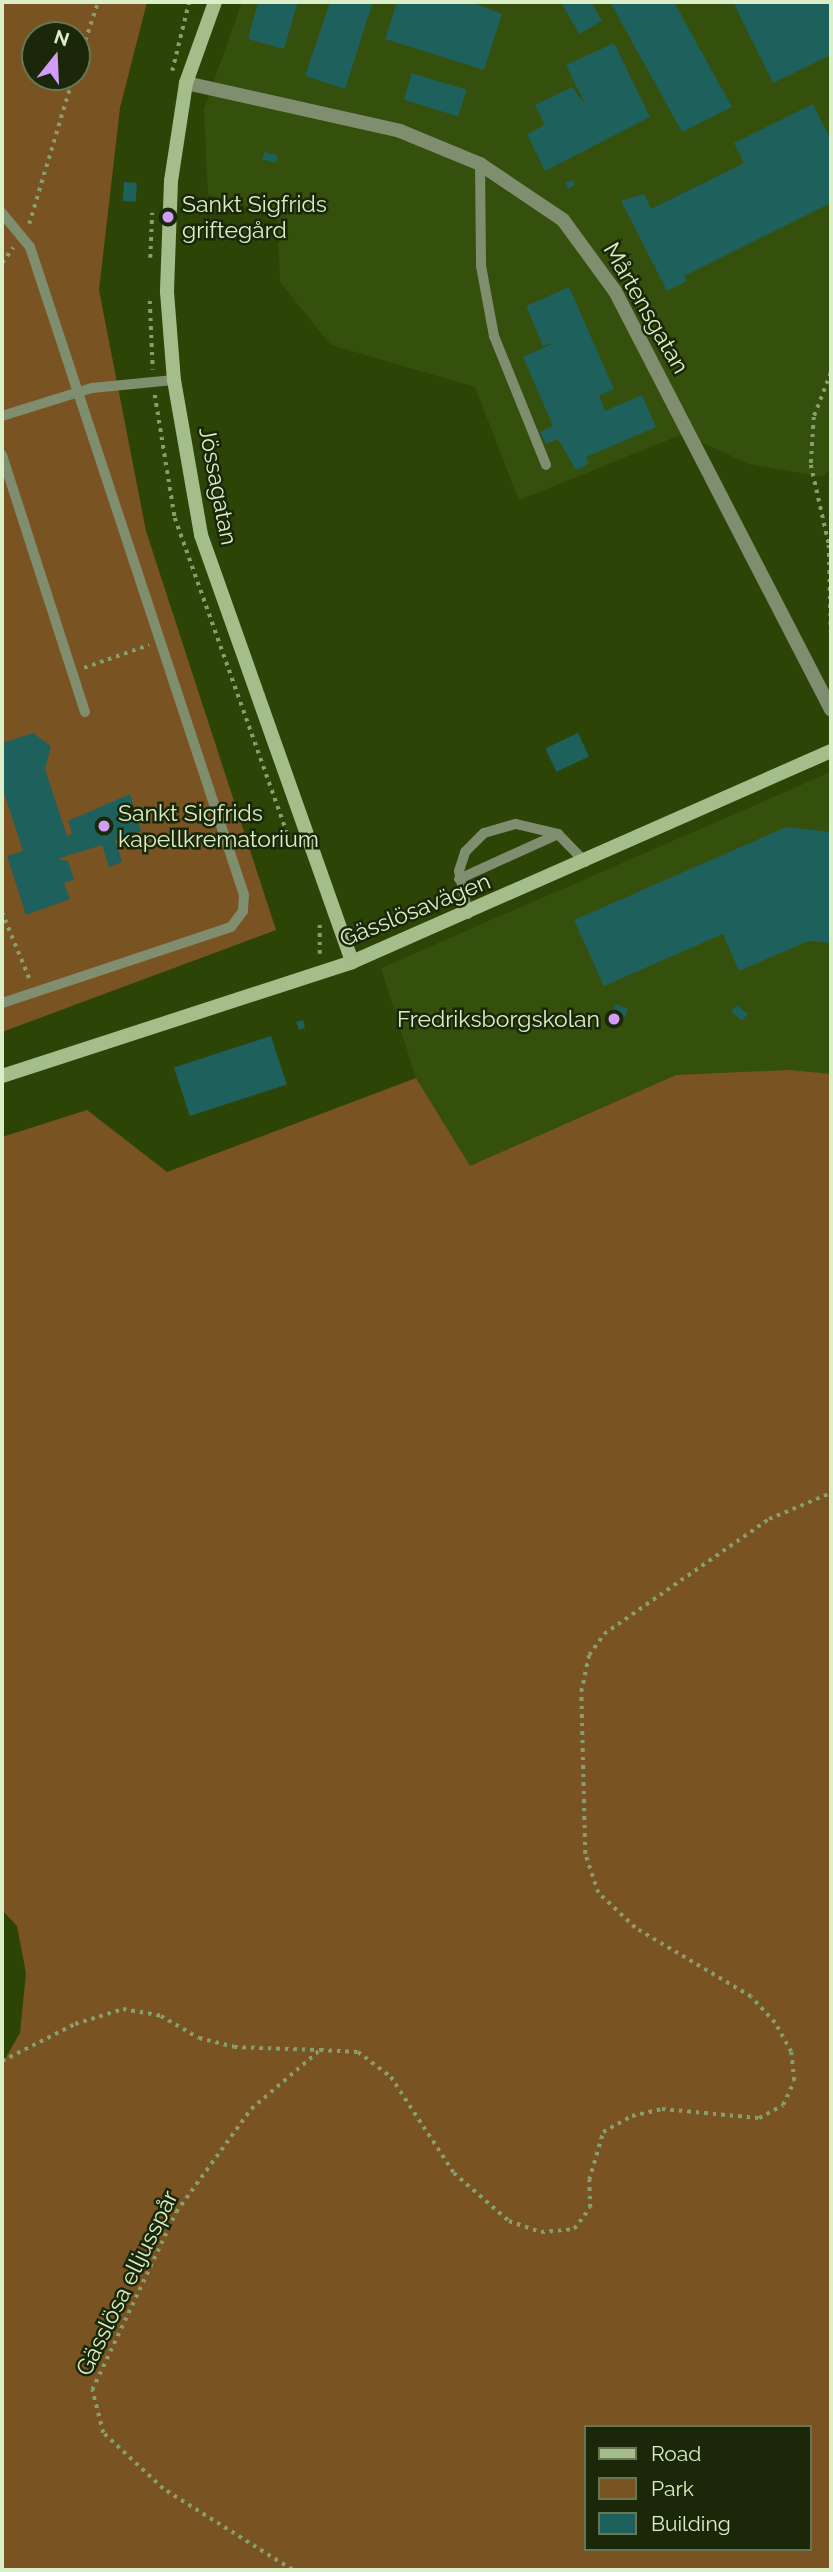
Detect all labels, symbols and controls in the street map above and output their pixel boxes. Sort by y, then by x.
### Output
north arrow [21,21,91,91]
text: N [52,25,72,51]
place label: Sankt Sigfrids griftegård [182,190,327,244]
marker: Sankt Sigfrids griftegård [160,209,176,225]
street label: Mårtensgatan [597,238,695,378]
street label: Jössagatan [193,425,243,547]
place label: Sankt Sigfrids kapellkrematorium [118,799,319,853]
marker: Sankt Sigfrids kapellkrematorium [96,818,112,834]
street label: Gässlösavägen [336,867,494,953]
place label: Fredriksborgskolan [397,1005,600,1033]
marker: Fredriksborgskolan [606,1011,622,1027]
street label: Gässlösa elljusspår [70,2186,184,2380]
legend [584,2425,812,2551]
text: Road [651,2441,701,2466]
text: Park [651,2476,694,2501]
text: Building [651,2511,731,2536]

